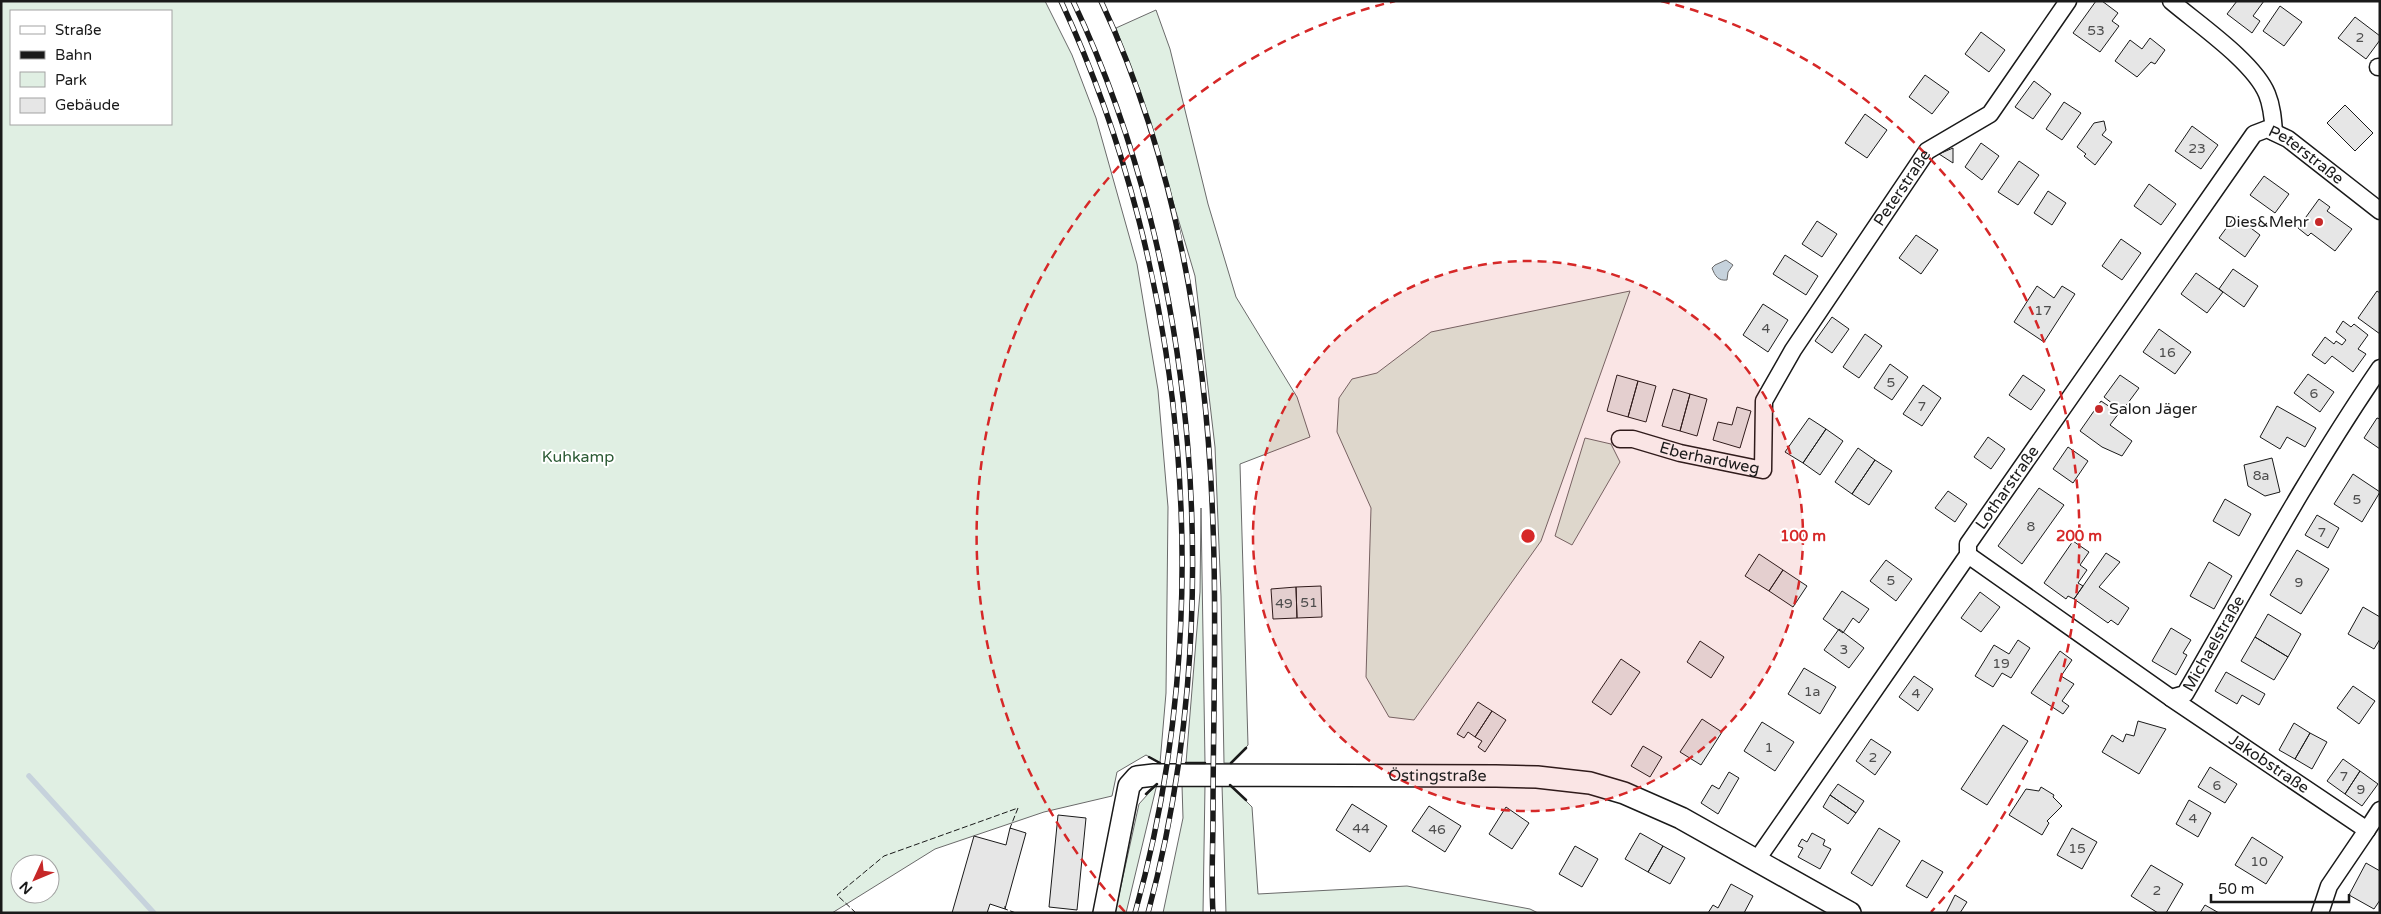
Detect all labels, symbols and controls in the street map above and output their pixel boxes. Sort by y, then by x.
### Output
legend [10,10,172,125]
text: Straße [55,21,101,39]
house number: 53 [2087,22,2105,39]
house number: 2 [2356,29,2364,46]
text: Bahn [55,46,92,64]
text: Park [55,71,87,89]
text: Gebäude [55,96,120,114]
street label: Peterstraße [2265,121,2348,189]
house number: 23 [2188,140,2206,157]
street label: Peterstraße [1869,145,1935,230]
place label: Dies&Mehr [2225,212,2310,232]
marker: Dies&Mehr [2313,216,2325,228]
house number: 17 [2034,302,2052,319]
house number: 4 [1762,320,1771,337]
house number: 16 [2158,344,2176,361]
house number: 5 [1887,374,1895,391]
house number: 6 [2310,385,2319,402]
house number: 7 [1918,398,1926,415]
place label: Salon Jäger [2109,399,2198,419]
marker: Salon Jäger [2093,403,2105,415]
street label: Eberhardweg [1657,437,1761,479]
street label: Lotharstraße [1971,442,2043,533]
park label: Kuhkamp [542,447,614,467]
house number: 8a [2253,467,2269,484]
house number: 5 [2353,491,2361,508]
house number: 8 [2027,518,2036,535]
house number: 7 [2318,524,2326,541]
centre of rings [1519,527,1537,545]
text: 100 m [1780,527,1826,545]
text: 200 m [2056,527,2102,545]
house number: 5 [1887,572,1895,589]
house number: 9 [2295,574,2303,591]
street label: Michaelstraße [2179,592,2249,695]
house number: 51 [1300,594,1318,611]
house number: 49 [1275,595,1293,612]
house number: 3 [1840,641,1848,658]
house number: 19 [1992,655,2010,672]
house number: 1a [1804,683,1820,700]
house number: 4 [1912,685,1921,702]
street label: Jakobstraße [2225,730,2313,798]
house number: 1 [1765,739,1773,756]
house number: 2 [1869,749,1877,766]
street label: Östingstraße [1388,766,1487,786]
house number: 7 [2340,768,2348,785]
house number: 6 [2213,777,2222,794]
house number: 9 [2357,781,2365,798]
house number: 4 [2189,810,2198,827]
house number: 44 [1352,820,1370,837]
house number: 46 [1428,821,1446,838]
house number: 15 [2068,840,2086,857]
house number: 10 [2250,853,2268,870]
north arrow [10,854,60,904]
scale bar [2211,872,2348,904]
text: N [16,878,36,898]
text: 50 m [2218,880,2255,898]
house number: 2 [2153,882,2161,899]

